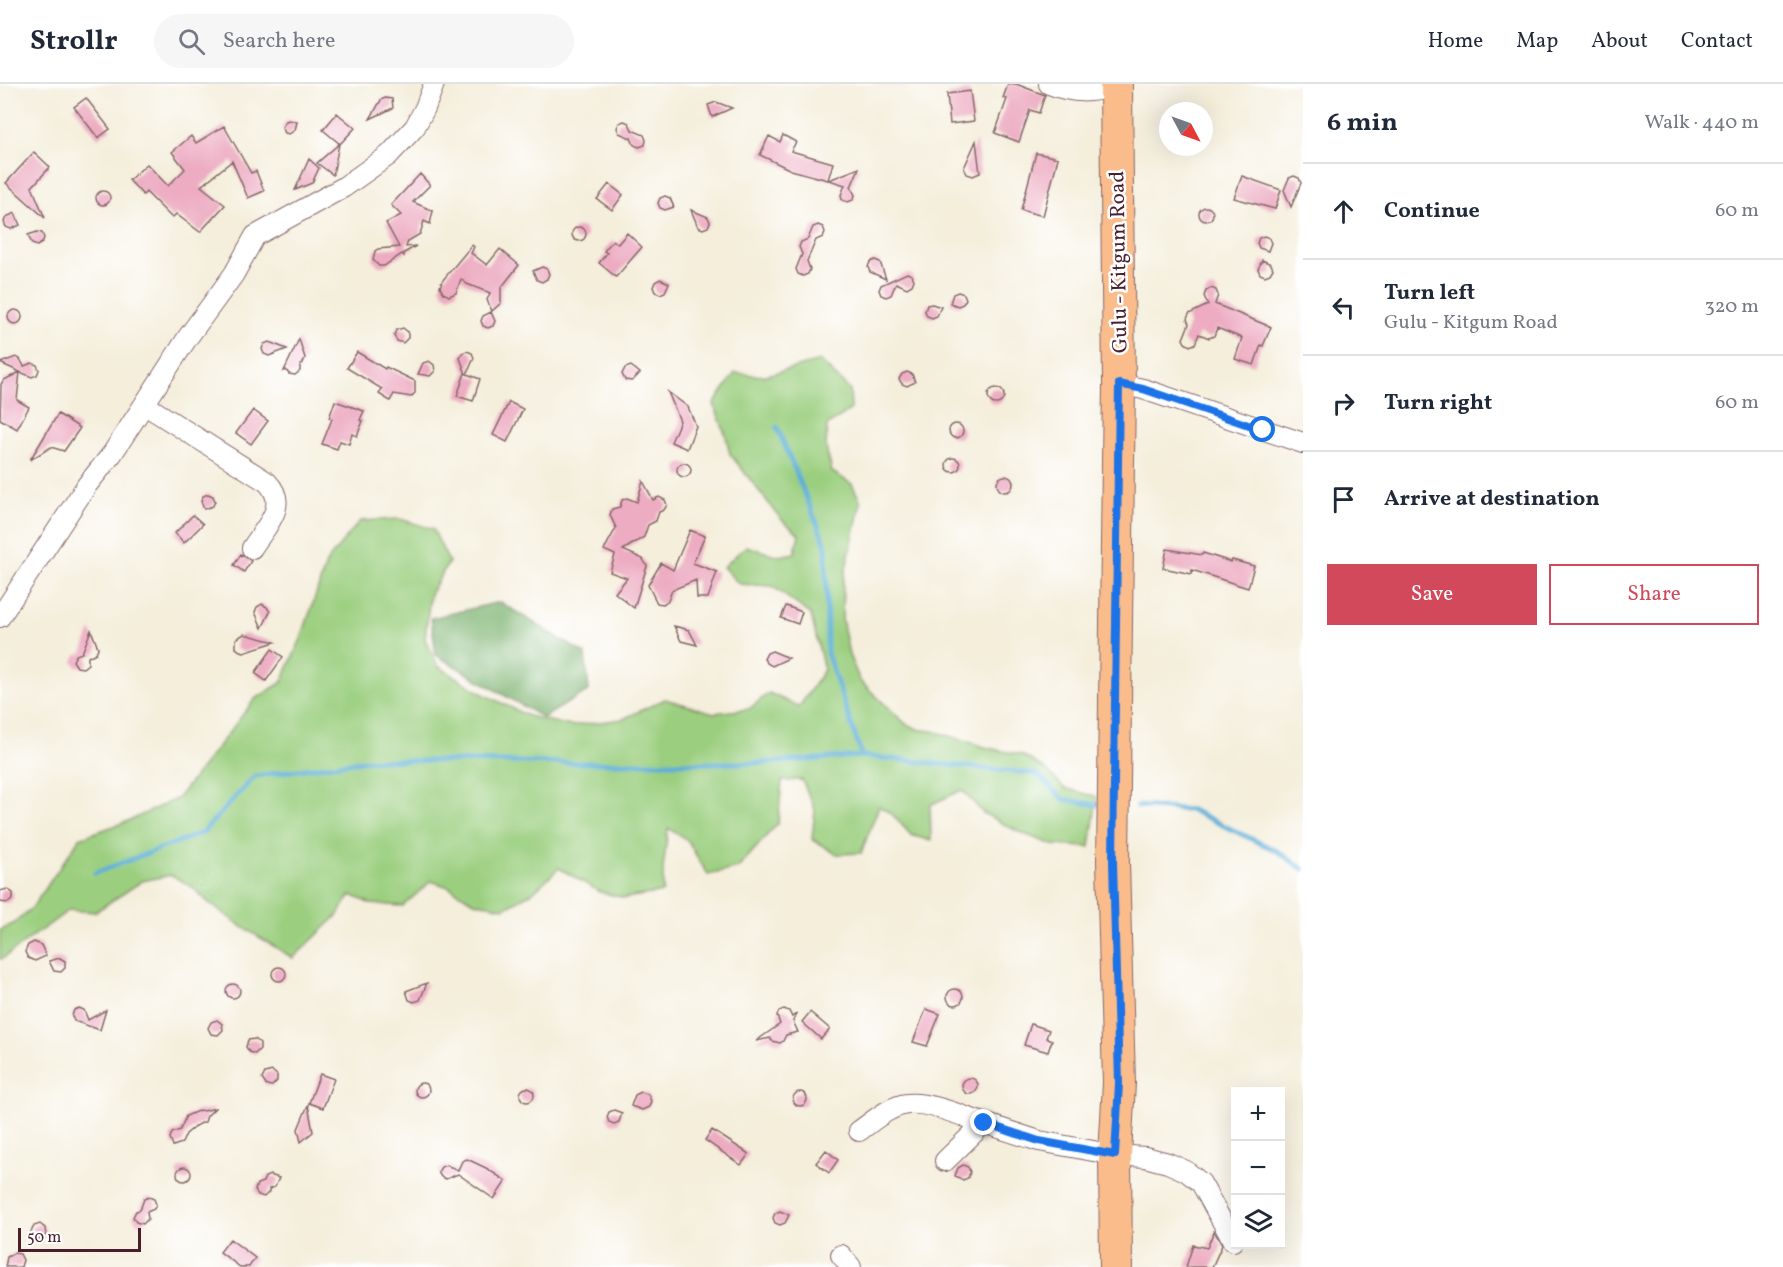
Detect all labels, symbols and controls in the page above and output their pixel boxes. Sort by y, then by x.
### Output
search box [154,14,574,68]
text: Strollr [30,22,118,61]
icon: search [175,25,208,58]
text: Search here [223,26,335,57]
text: Home [1428,27,1483,56]
text: Map [1516,27,1558,56]
text: About [1591,27,1648,56]
text: Contact [1681,27,1753,56]
north arrow [1159,102,1213,156]
text: 6 min [1327,105,1398,141]
text: Walk · 440 m [1644,109,1759,137]
street label: Gulu - Kitgum Road [1103,171,1136,353]
icon: ahead [1327,195,1360,228]
text: Continue [1384,196,1480,227]
text: 60 m [1715,197,1759,225]
text: Turn left [1384,278,1475,309]
icon: left [1327,291,1360,324]
text: 320 m [1704,293,1759,321]
text: Gulu - Kitgum Road [1384,309,1558,337]
icon: right [1327,387,1360,420]
text: Turn right [1384,388,1492,419]
text: 60 m [1715,389,1759,417]
route start [1249,416,1275,442]
icon: arrive [1327,483,1360,516]
text: Arrive at destination [1384,484,1600,515]
button: Save [1327,564,1537,625]
button: Share [1549,564,1759,625]
map controls [1231,1087,1285,1249]
button: + [1231,1087,1285,1141]
route end [970,1109,996,1135]
button: − [1231,1141,1285,1195]
button: layers [1231,1195,1285,1249]
scale bar [18,1225,141,1252]
text: 50 m [27,1227,61,1249]

